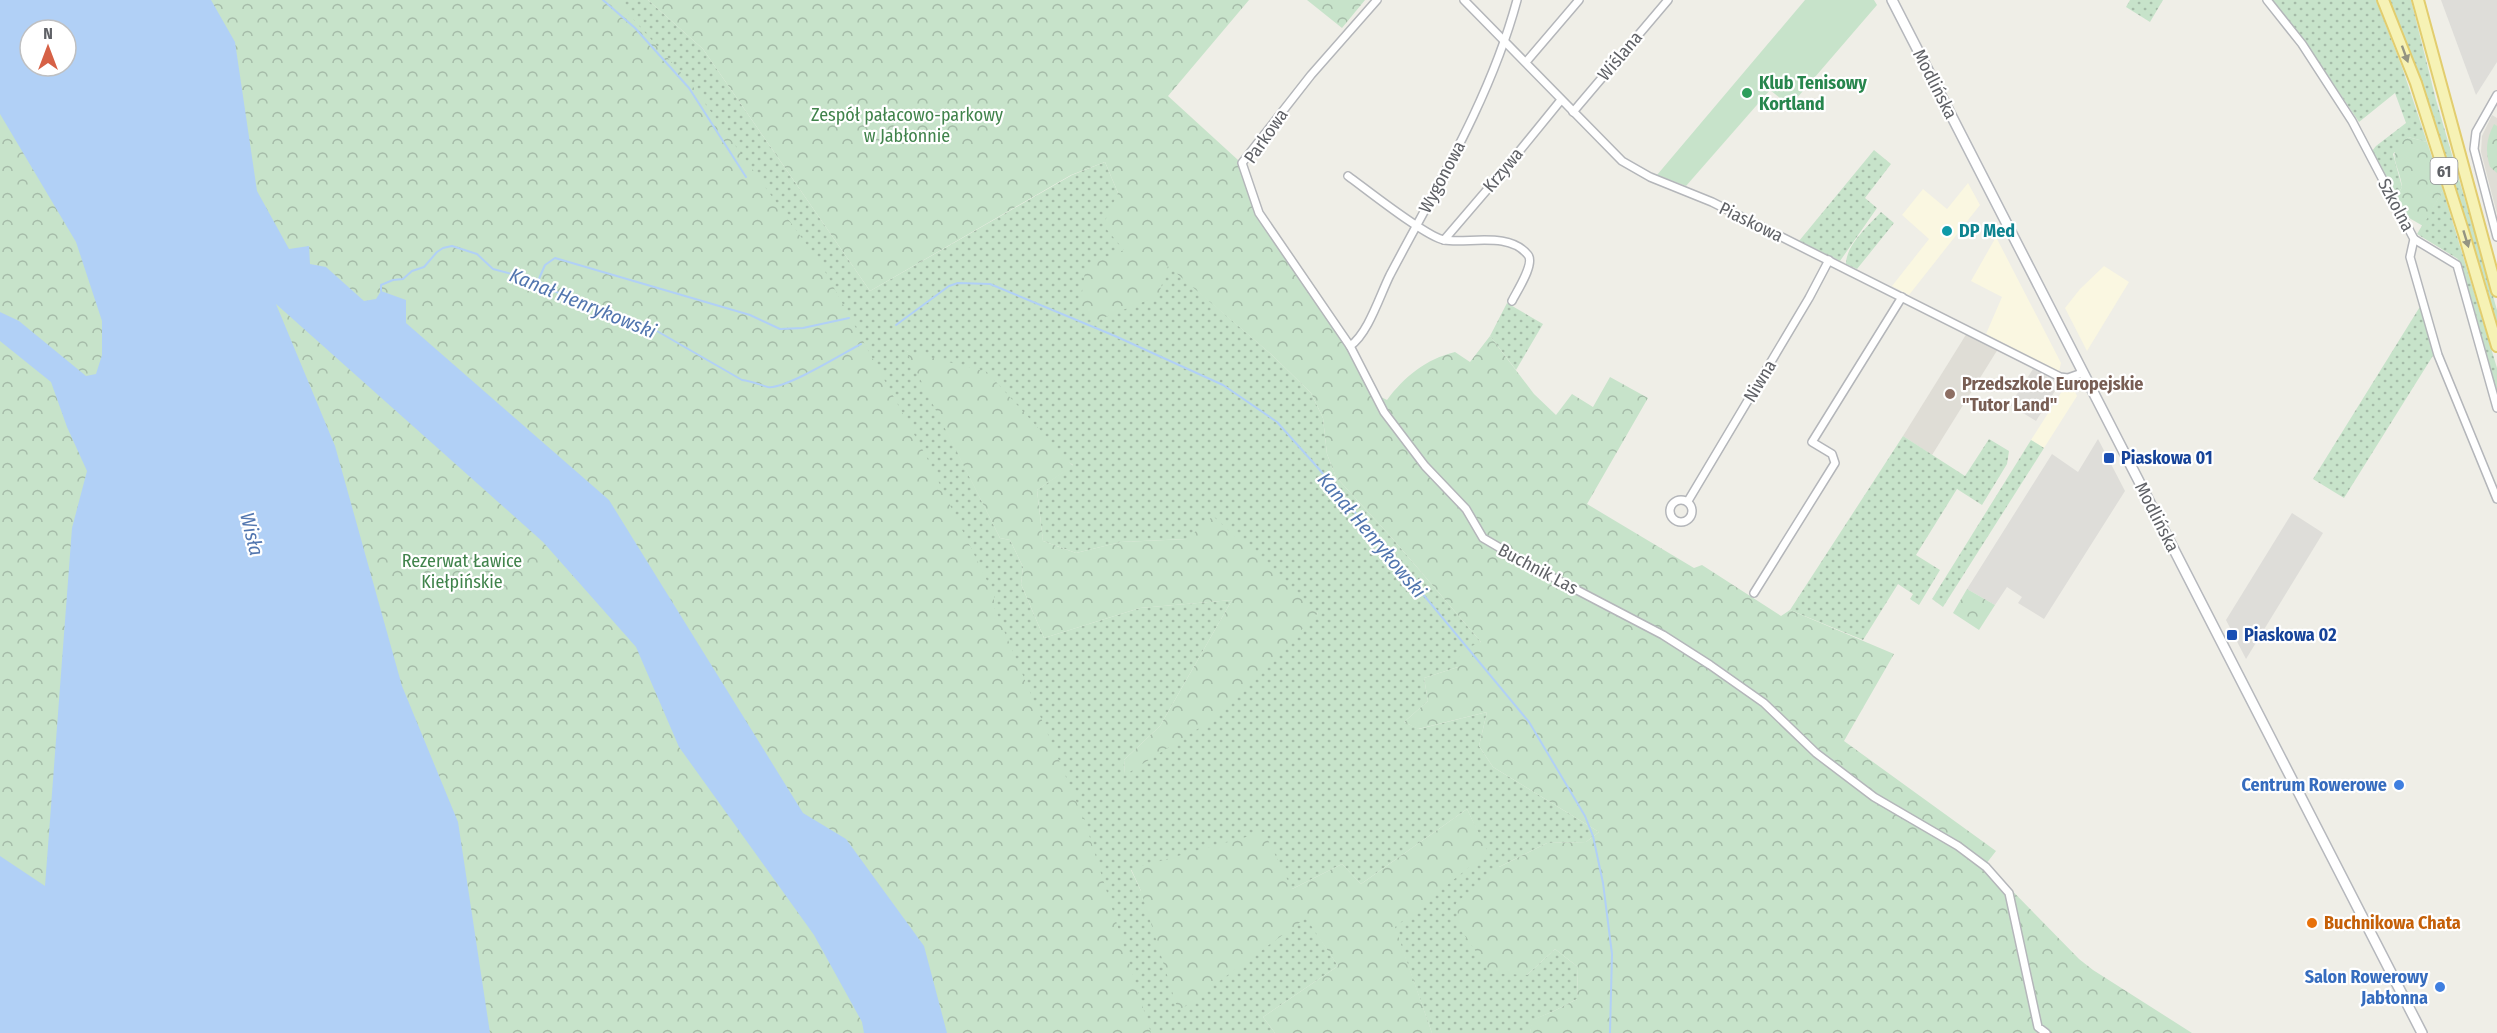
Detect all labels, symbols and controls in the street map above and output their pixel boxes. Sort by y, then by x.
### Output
north arrow [18,18,78,78]
text: N [43,24,53,43]
street label: Wiślana [1593,27,1647,85]
street label: Modlińska [1908,45,1962,123]
one-way arrow [2401,45,2411,63]
place label: Klub Tenisowy Kortland [1759,72,1867,115]
marker: Klub Tenisowy Kortland [1740,86,1754,100]
park label: Zespół pałacowo-parkowy w Jabłonnie [811,104,1003,147]
street label: Parkowa [1239,104,1293,168]
street label: Wygonowa [1414,137,1470,217]
street label: Krzywa [1478,143,1528,197]
road number: 61 [2430,158,2458,184]
street label: Szkolna [2373,175,2419,235]
street label: Piaskowa [1715,197,1787,247]
place label: DP Med [1959,220,2015,242]
marker: DP Med [1940,224,1954,238]
one-way arrow [2462,230,2471,248]
water label: Kanał Henrykowski [506,263,660,343]
street label: Niwna [1739,356,1781,406]
place label: Przedszkole Europejskie "Tutor Land" [1962,373,2143,416]
marker: Przedszkole Europejskie "Tutor Land" [1943,387,1957,401]
place label: Piaskowa 01 [2121,447,2213,469]
marker: Piaskowa 01 [2102,451,2116,465]
water label: Kanał Henrykowski [1313,467,1431,603]
street label: Modlińska [2130,478,2184,556]
water label: Wisła [235,510,269,558]
street label: Buchnik Las [1494,539,1582,599]
park label: Rezerwat Ławice Kiełpińskie [402,550,522,593]
place label: Piaskowa 02 [2244,624,2337,646]
marker: Piaskowa 02 [2225,628,2239,642]
place label: Centrum Rowerowe [2241,774,2387,796]
marker: Centrum Rowerowe [2392,778,2406,792]
place label: Buchnikowa Chata [2324,912,2461,934]
marker: Buchnikowa Chata [2305,916,2319,930]
place label: Salon Rowerowy Jabłonna [2305,966,2428,1009]
marker: Salon Rowerowy Jabłonna [2433,980,2447,994]

